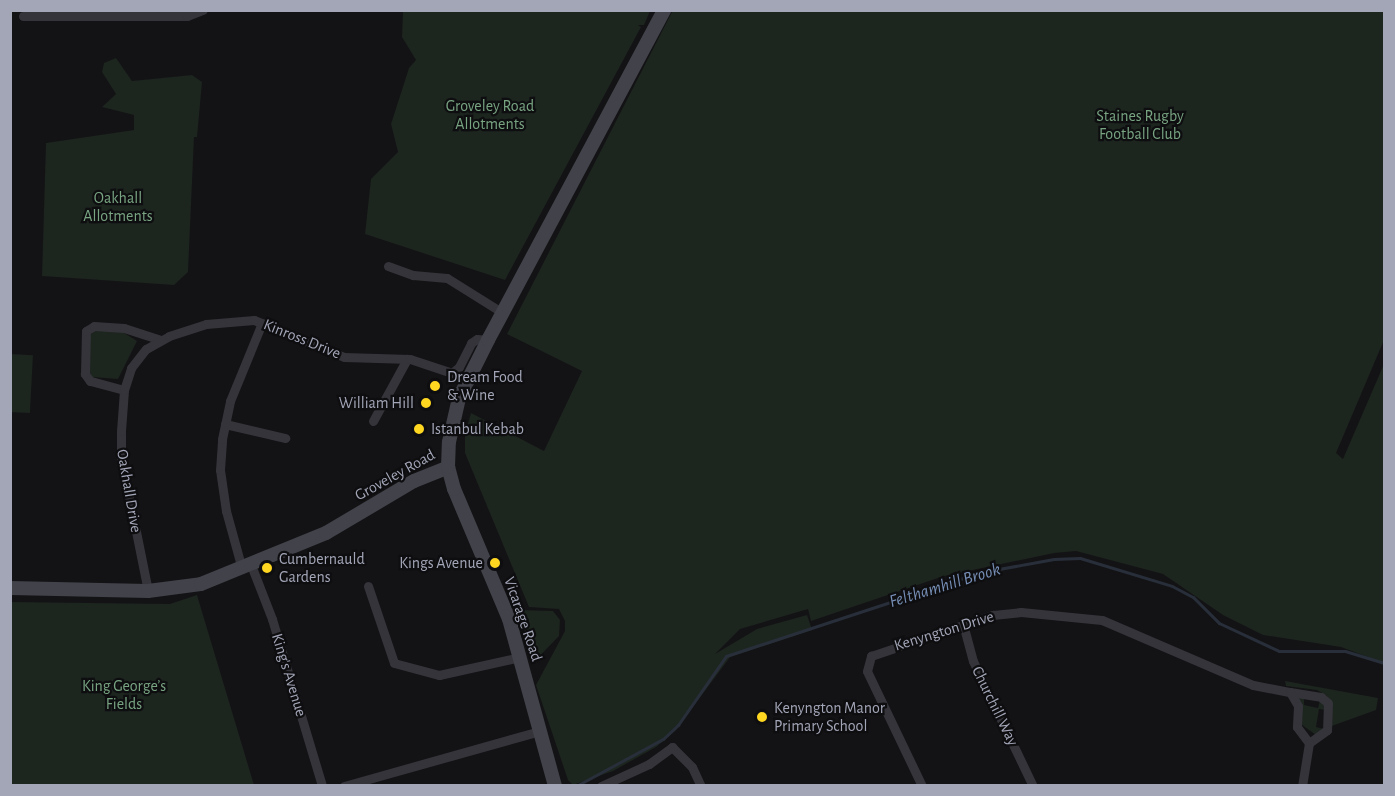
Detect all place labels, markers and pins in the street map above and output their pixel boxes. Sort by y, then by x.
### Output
place label: Dream Food & Wine [447,367,523,405]
marker: Dream Food & Wine [428,379,442,393]
place label: William Hill [339,393,414,413]
marker: William Hill [419,396,433,410]
place label: Istanbul Kebab [431,419,524,439]
marker: Istanbul Kebab [412,422,426,436]
place label: Cumbernauld Gardens [279,549,365,587]
place label: Kings Avenue [399,553,483,573]
marker: Kings Avenue [488,556,502,570]
marker: Cumbernauld Gardens [260,561,274,575]
place label: Kenyngton Manor Primary School [774,698,885,736]
marker: Kenyngton Manor Primary School [755,710,769,724]

